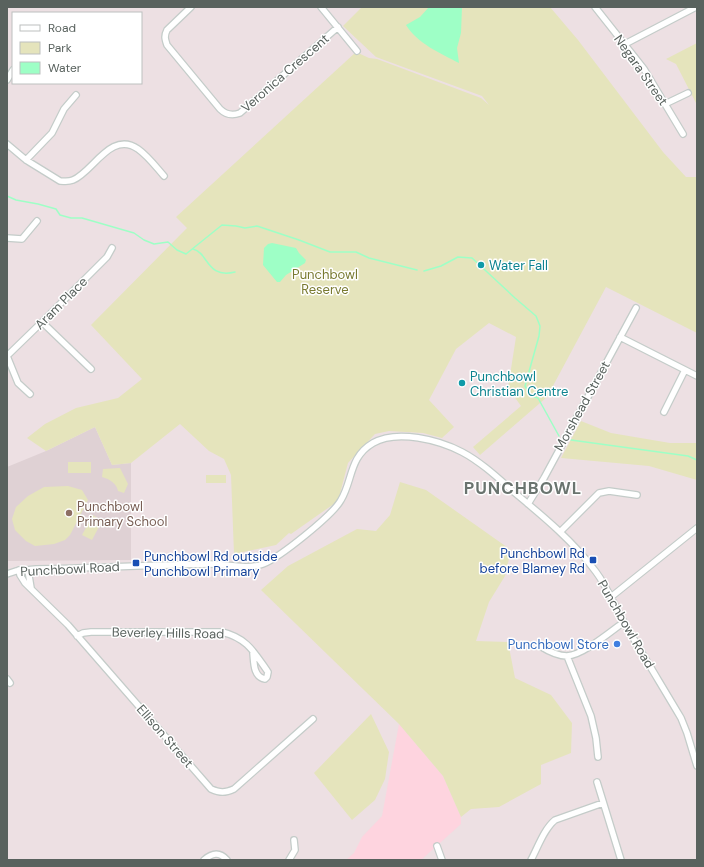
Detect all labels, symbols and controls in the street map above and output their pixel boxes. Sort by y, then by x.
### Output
legend [12,12,142,84]
text: Road [48,20,76,36]
street label: Veronica Crescent [237,30,333,116]
street label: Negara Street [610,31,672,109]
text: Park [48,40,72,56]
text: Water [48,60,82,76]
place label: Water Fall [489,257,548,274]
marker: Water Fall [476,260,486,270]
park label: Punchbowl Reserve [292,266,358,298]
street label: Aram Place [31,273,91,333]
street label: Morshead Street [550,358,614,454]
place label: Punchbowl Christian Centre [470,368,568,400]
marker: Punchbowl Christian Centre [457,378,467,388]
district label: PUNCHBOWL [464,477,582,499]
place label: Punchbowl Primary School [77,498,167,530]
marker: Punchbowl Primary School [64,508,74,518]
place label: Punchbowl Rd before Blamey Rd [480,545,585,577]
place label: Punchbowl Rd outside Punchbowl Primary [144,548,278,580]
marker: Punchbowl Rd before Blamey Rd [588,555,598,565]
street label: Punchbowl Road [20,558,120,580]
marker: Punchbowl Rd outside Punchbowl Primary [131,558,141,568]
street label: Punchbowl Road [594,577,658,671]
street label: Beverley Hills Road [112,624,224,642]
place label: Punchbowl Store [508,636,609,653]
marker: Punchbowl Store [612,639,622,649]
street label: Ellison Street [133,701,197,771]

